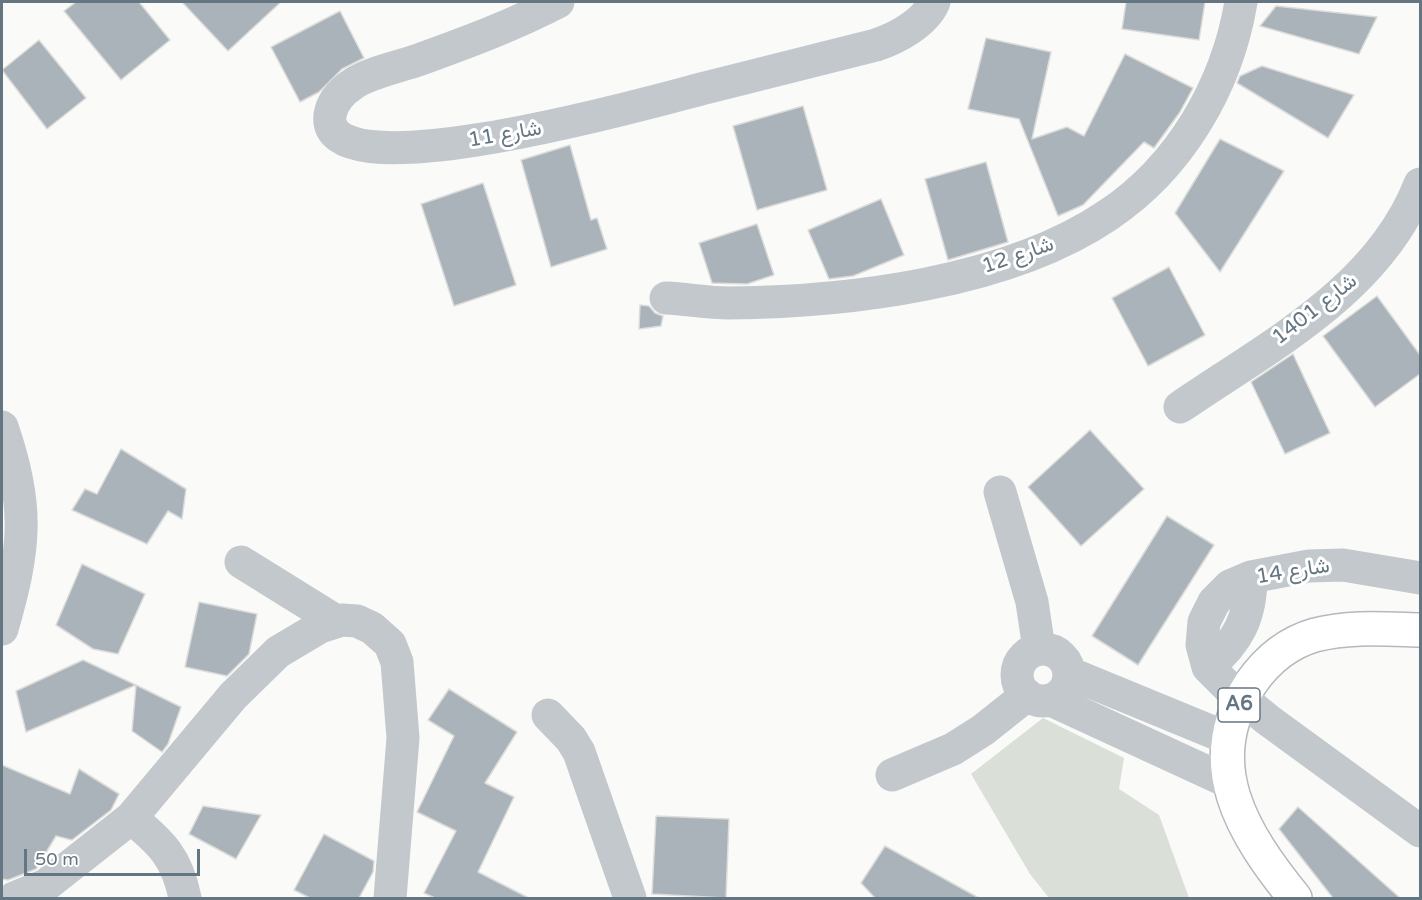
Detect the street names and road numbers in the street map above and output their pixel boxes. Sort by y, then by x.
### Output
street label: شارع 11 [466,116,544,154]
street label: شارع 12 [979,232,1057,280]
street label: شارع 1401 [1268,269,1362,351]
street label: شارع 14 [1254,554,1332,590]
road number: A6 [1218,688,1260,722]

